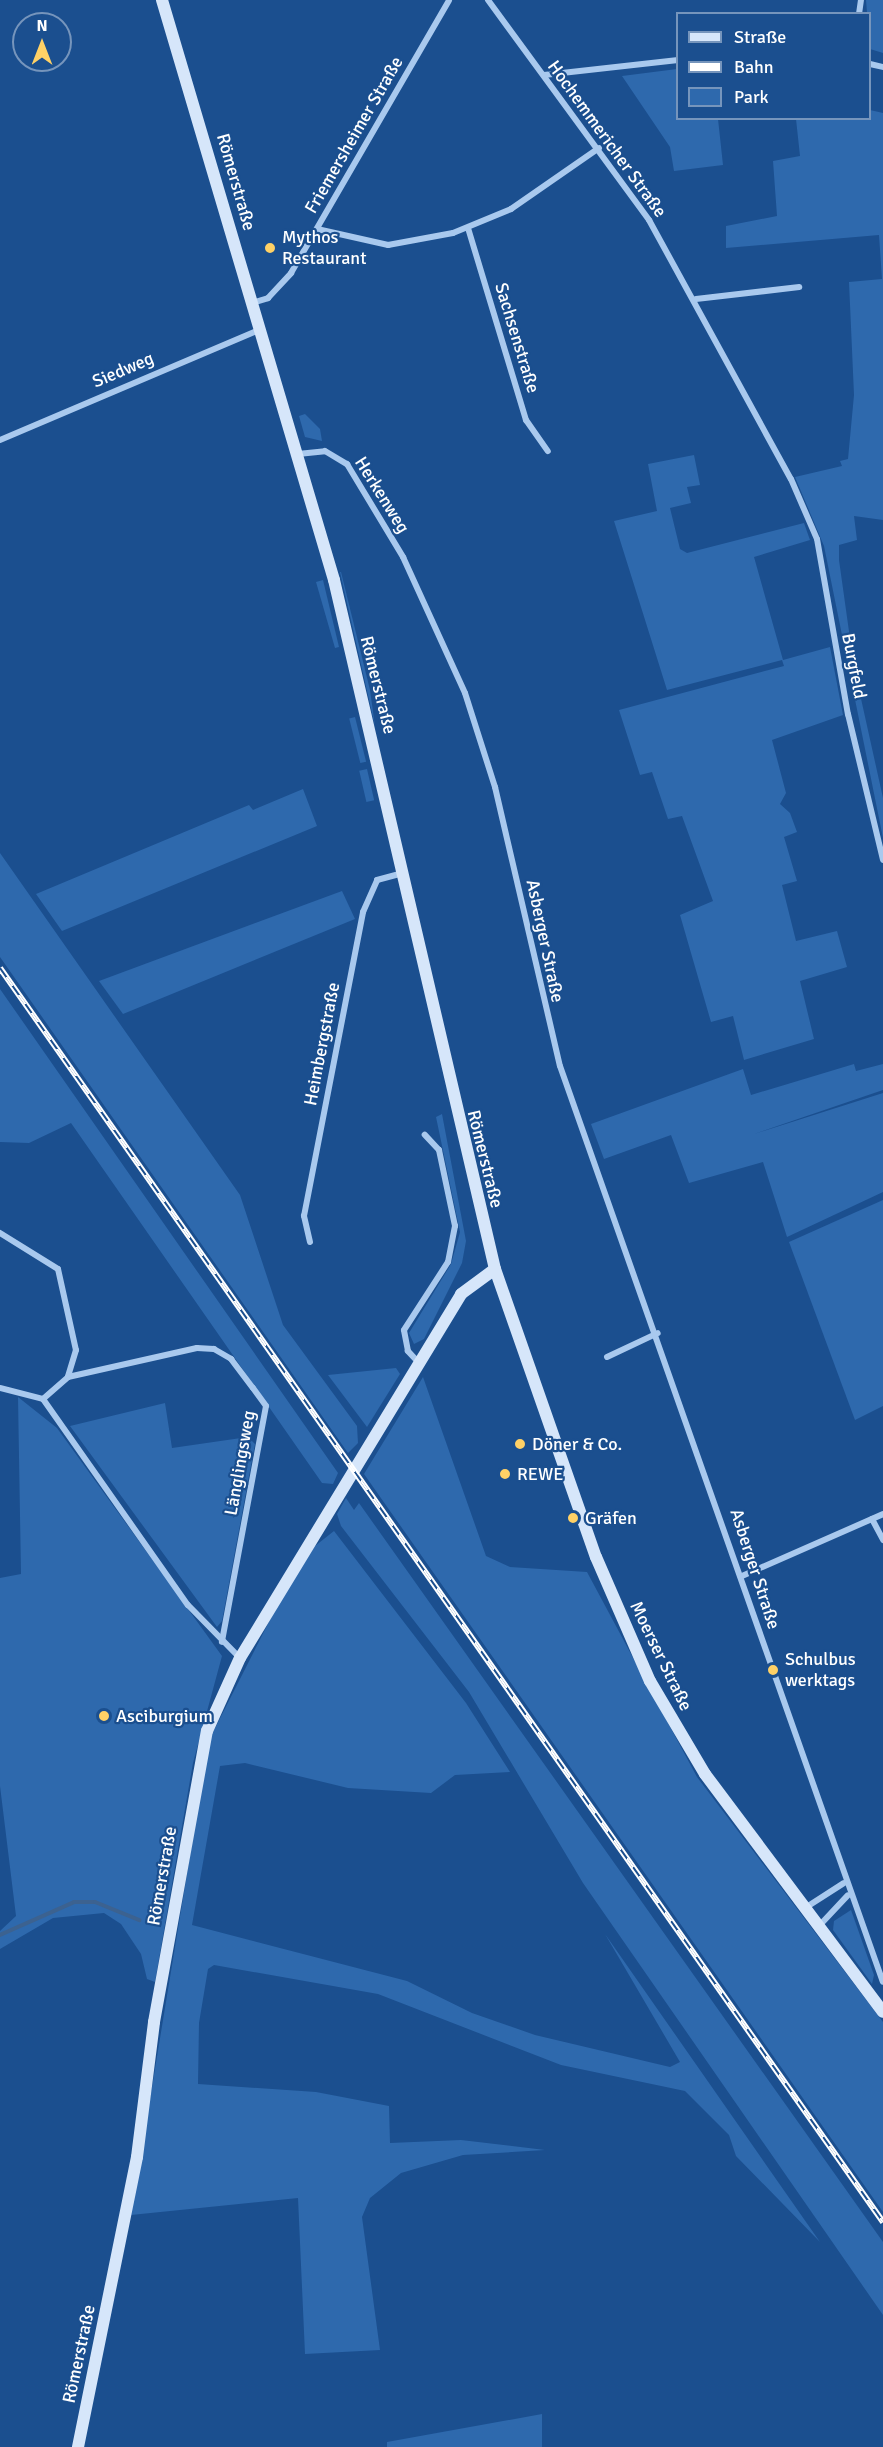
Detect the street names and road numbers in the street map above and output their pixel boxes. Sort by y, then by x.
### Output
street label: Friemersheimer Straße [300,53,408,217]
street label: Hochemmericher Straße [543,56,671,222]
street label: Römerstraße [212,131,260,233]
street label: Sachsenstraße [490,280,544,396]
street label: Siedweg [89,347,157,393]
street label: Herkenweg [350,453,414,537]
street label: Burgfeld [837,631,871,701]
street label: Römerstraße [355,634,401,736]
street label: Asberger Straße [521,878,569,1004]
street label: Heimbergstraße [299,981,345,1107]
street label: Römerstraße [462,1108,508,1210]
street label: Länglingsweg [220,1409,260,1517]
street label: Asberger Straße [725,1506,785,1632]
street label: Moerser Straße [625,1598,697,1714]
street label: Römerstraße [143,1825,181,1927]
street label: Römerstraße [58,2303,100,2405]

